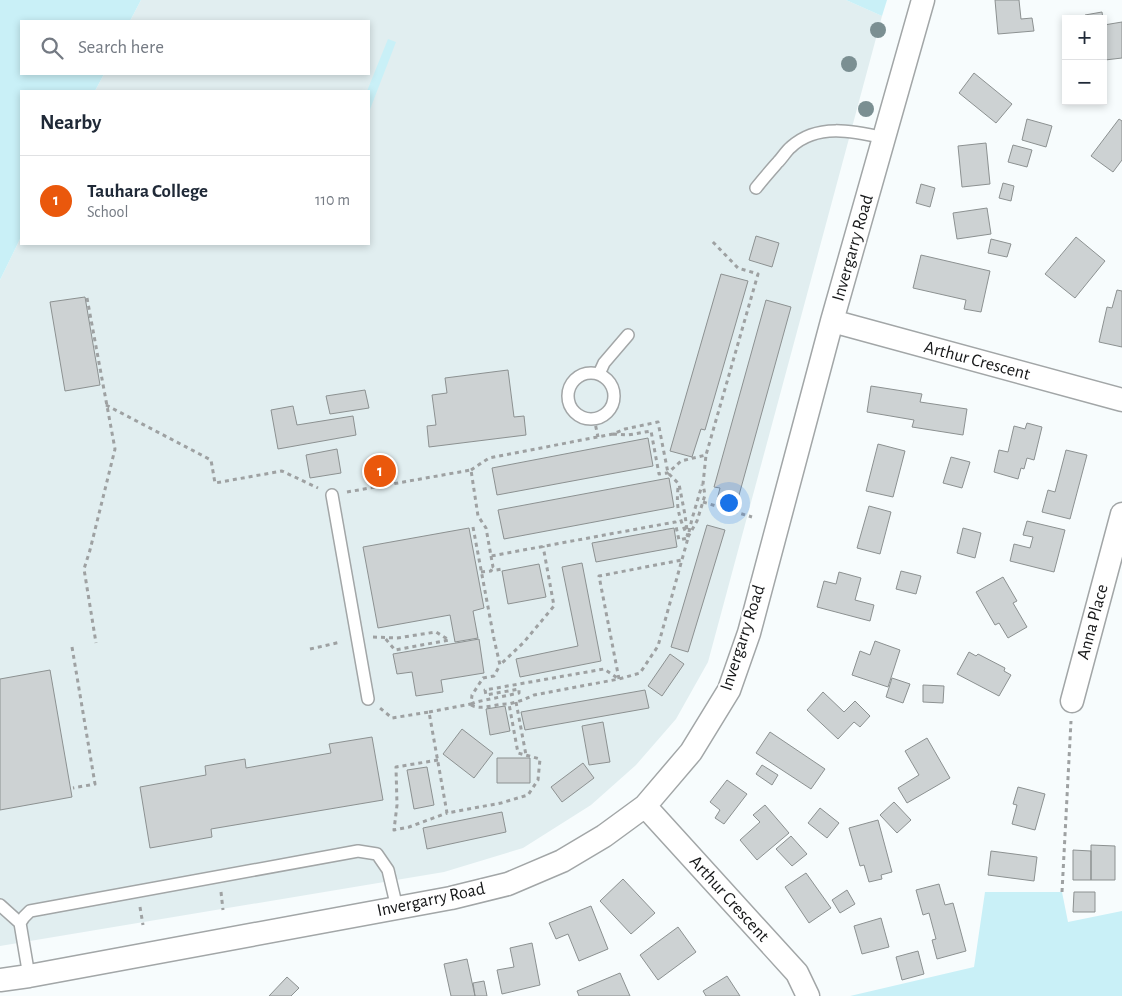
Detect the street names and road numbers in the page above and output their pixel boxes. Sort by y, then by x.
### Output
street label: Invergarry Road [829,193,877,303]
street label: Arthur Crescent [922,338,1032,384]
street label: Anna Place [1074,582,1112,662]
street label: Invergarry Road [717,583,769,693]
street label: Arthur Crescent [686,852,772,946]
street label: Invergarry Road [375,880,487,920]

